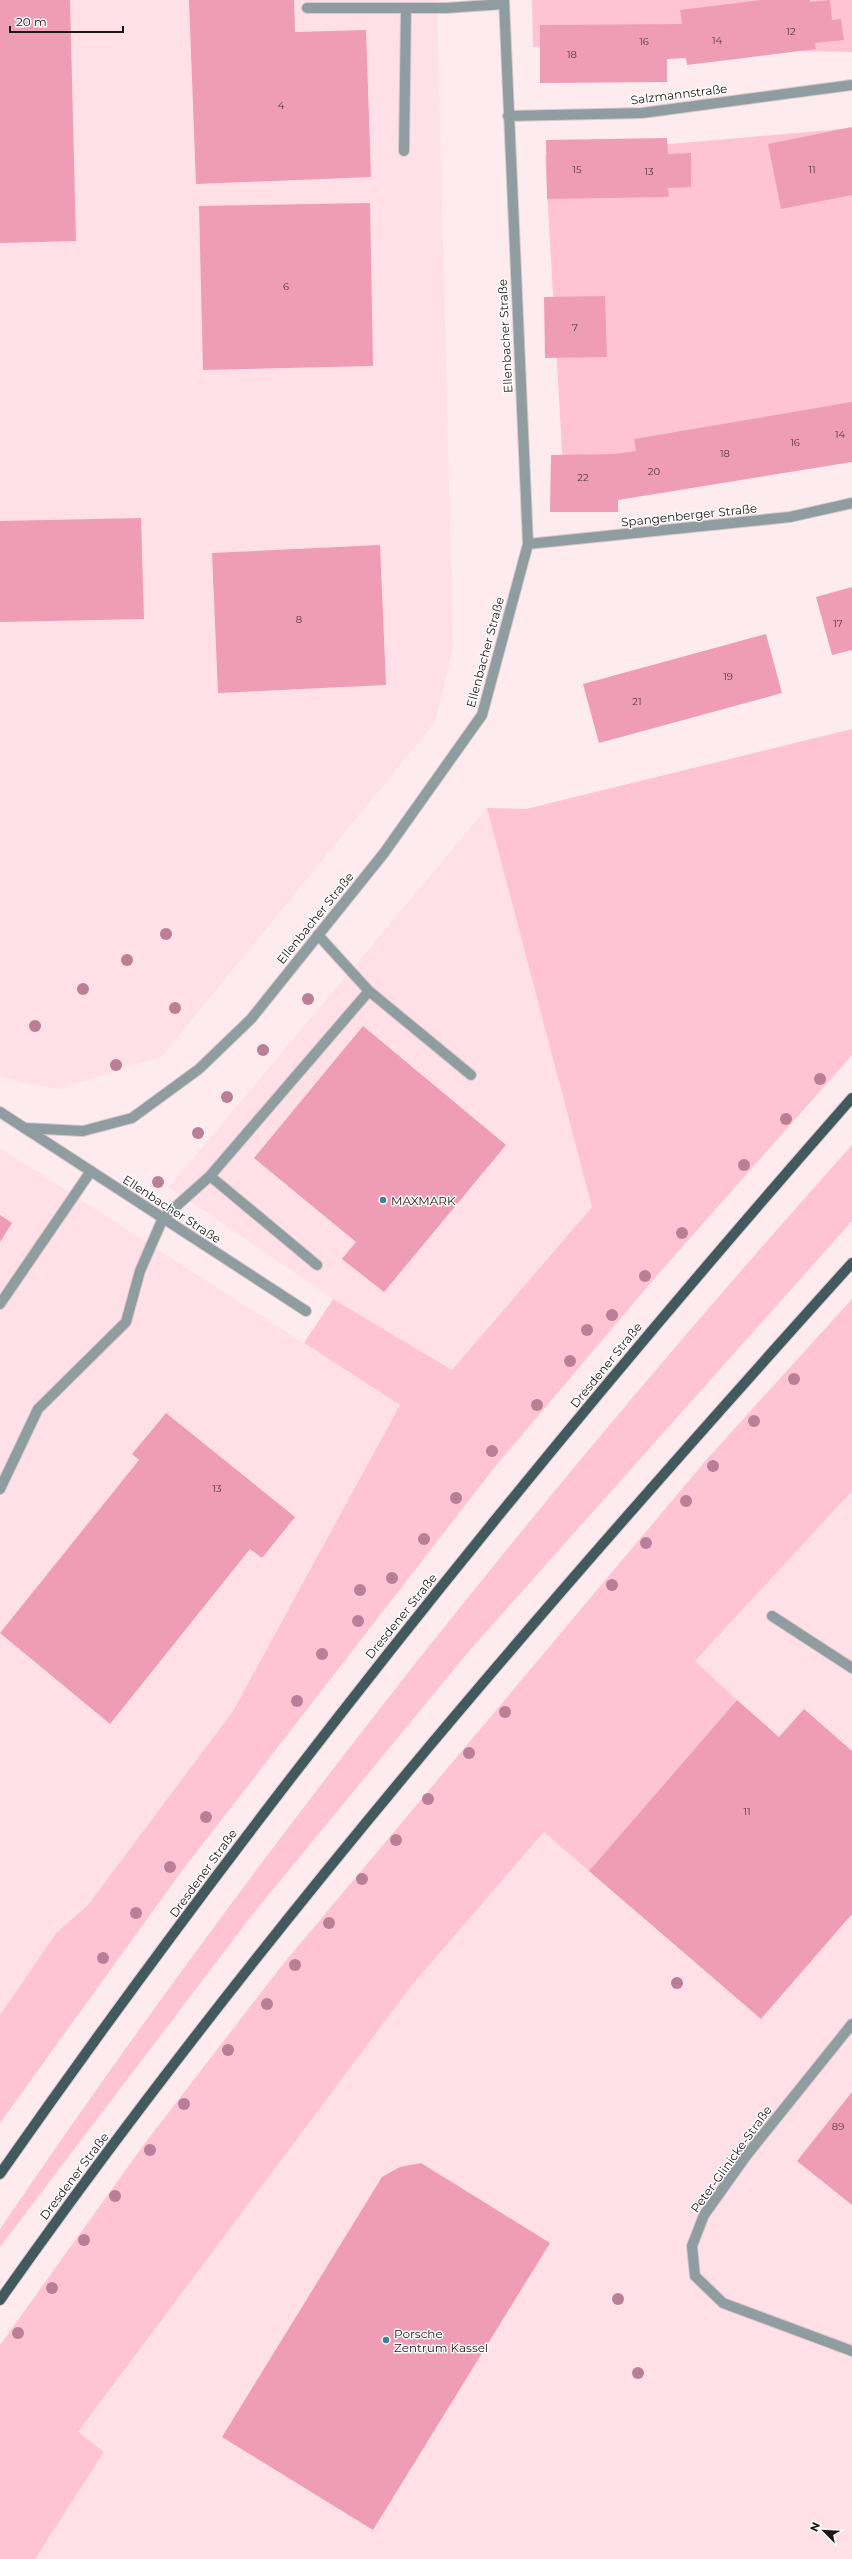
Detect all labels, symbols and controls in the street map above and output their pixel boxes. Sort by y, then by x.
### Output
scale bar [10,8,123,34]
text: 20 m [16,14,47,29]
house number: 12 [786,25,796,38]
house number: 14 [712,34,722,47]
house number: 16 [639,35,649,48]
house number: 18 [567,48,577,61]
street label: Salzmannstraße [630,81,728,107]
house number: 4 [278,99,285,112]
house number: 15 [572,163,582,176]
house number: 11 [808,163,816,176]
house number: 13 [644,165,654,178]
street label: Ellenbacher Straße [495,279,515,393]
house number: 6 [283,280,289,293]
house number: 7 [572,321,578,334]
house number: 14 [835,428,845,441]
house number: 16 [790,436,800,449]
house number: 18 [720,447,730,460]
house number: 20 [648,465,661,478]
house number: 22 [577,471,589,484]
street label: Spangenberger Straße [620,500,758,530]
street label: Ellenbacher Straße [463,595,507,709]
house number: 8 [296,613,302,626]
house number: 17 [833,617,843,630]
house number: 19 [723,670,733,683]
house number: 21 [632,695,642,708]
street label: Ellenbacher Straße [273,869,357,967]
street label: Ellenbacher Straße [120,1172,224,1246]
place label: MAXMARK [391,1193,456,1208]
marker: MAXMARK [378,1195,388,1205]
street label: Dresdener Straße [567,1319,645,1411]
house number: 13 [212,1482,222,1495]
street label: Dresdener Straße [362,1570,440,1662]
house number: 11 [743,1805,751,1818]
street label: Dresdener Straße [166,1826,240,1920]
street label: Peter-Glinicke-Straße [687,2103,775,2215]
house number: 89 [832,2120,844,2133]
street label: Dresdener Straße [36,2129,112,2223]
place label: Porsche Zentrum Kassel [394,2326,488,2355]
marker: Porsche Zentrum Kassel [381,2335,391,2345]
north arrow [804,2511,844,2551]
text: N [807,2520,823,2534]

